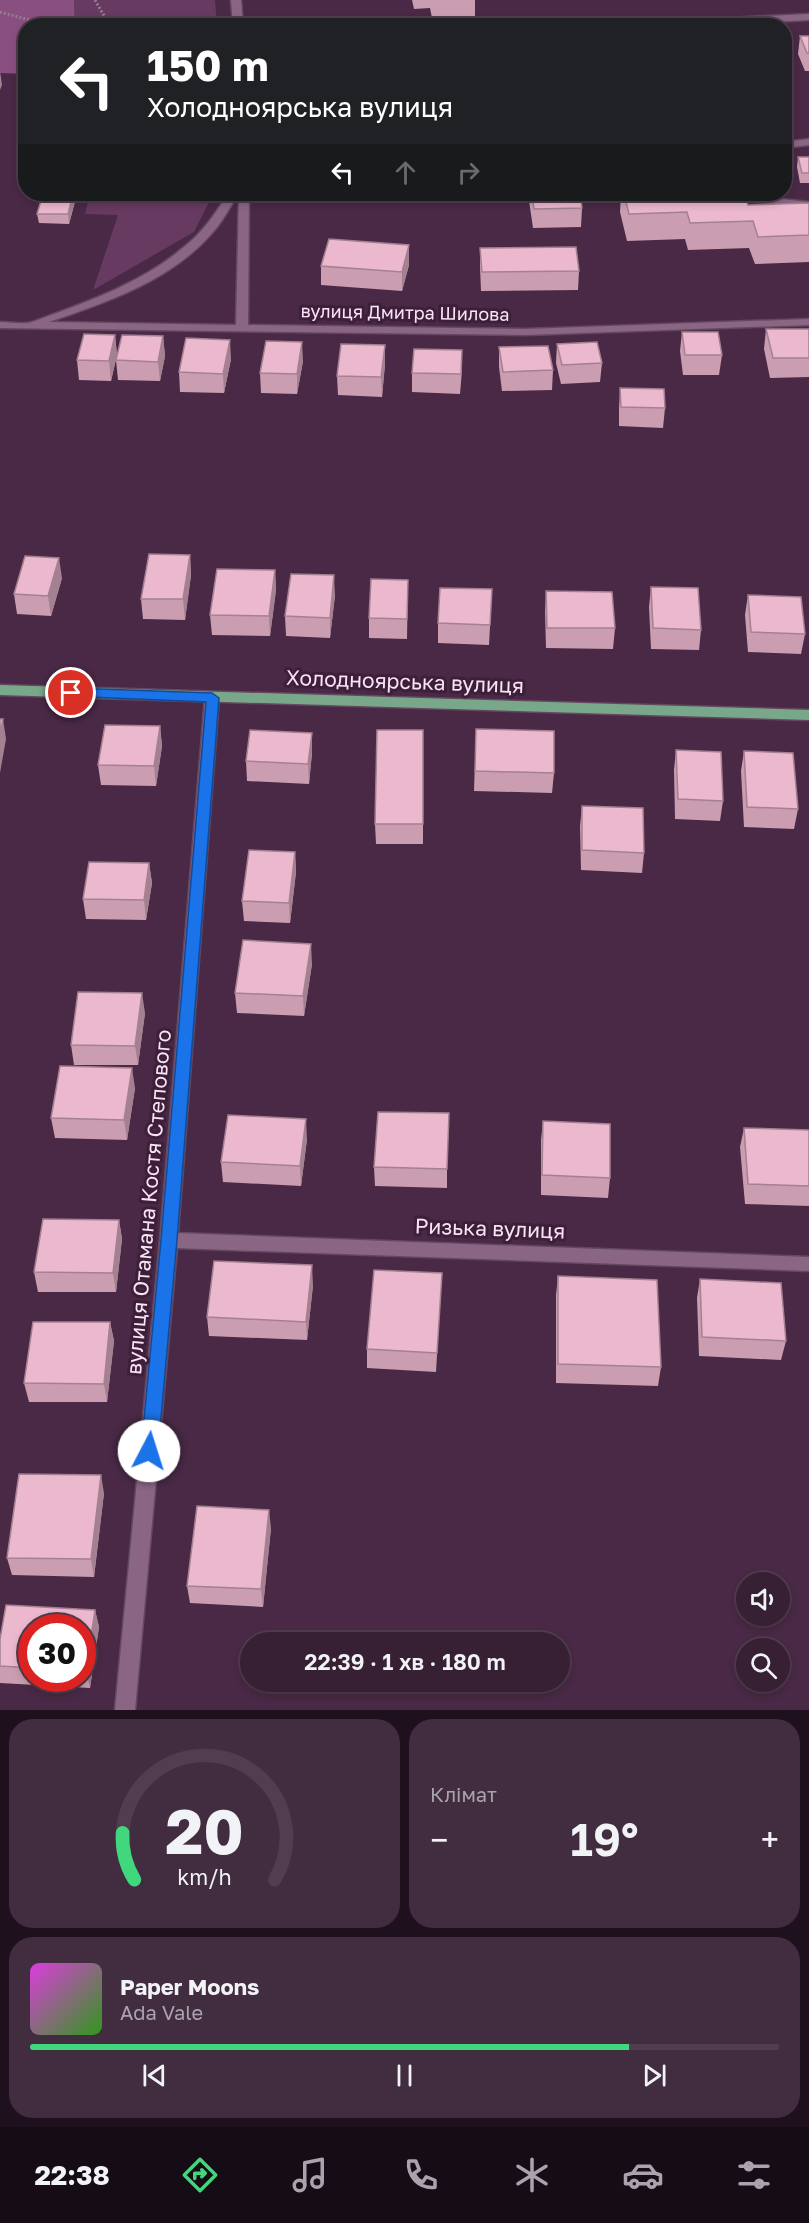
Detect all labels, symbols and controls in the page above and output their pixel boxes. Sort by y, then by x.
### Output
text: 150 m [147,40,269,90]
icon: left [48,42,126,120]
text: Холодноярська вулиця [147,91,453,123]
icon: left [326,156,359,189]
icon: ahead [389,156,422,189]
icon: right [452,156,485,189]
street label: вулиця Дмитра Шилова [300,299,510,325]
street label: Холодноярська вулиця [286,664,524,698]
pin [45,667,96,718]
icon: arrive [54,676,87,709]
street label: вулиця Отамана Костя Степового [120,1028,176,1376]
street label: Ризька вулиця [414,1212,566,1244]
position arrow [117,1419,181,1483]
map controls [736,1572,790,1692]
button: sound [736,1572,790,1626]
speed limit sign: 30 [18,1614,96,1692]
button: search [736,1638,790,1692]
text: 22:39 · 1 хв · 180 m [304,1648,506,1675]
text: Клімат [430,1782,497,1806]
text: 20 [165,1793,244,1868]
text: 19° [570,1812,639,1866]
text: − [430,1820,448,1859]
text: + [761,1820,779,1859]
text: km/h [177,1865,232,1891]
text: Paper Moons [120,1973,259,2000]
text: Ada Vale [120,2000,203,2024]
icon: previous [138,2059,171,2092]
icon: pause [388,2059,421,2092]
icon: next [638,2059,671,2092]
icon: directions [179,2154,221,2196]
icon: music [289,2154,331,2196]
icon: phone [400,2154,442,2196]
icon: climate [511,2154,553,2196]
icon: car [622,2154,664,2196]
icon: filters [733,2154,775,2196]
text: 22:38 [34,2159,110,2191]

